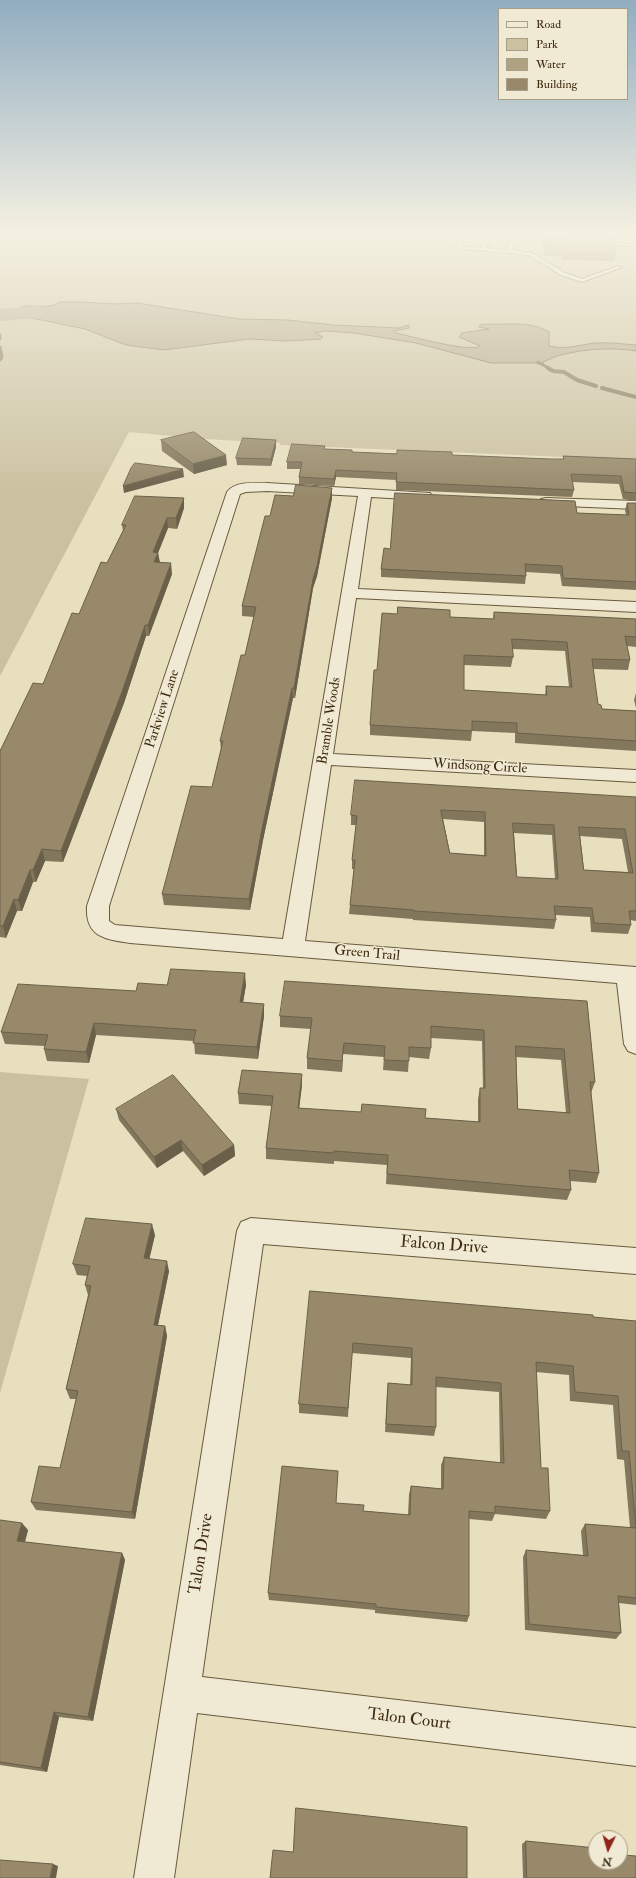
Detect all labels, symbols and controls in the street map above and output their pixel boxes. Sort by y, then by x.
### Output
legend [498,8,628,100]
text: Road [536,17,561,32]
text: Park [536,37,558,52]
text: Water [536,57,565,72]
text: Building [536,77,577,92]
street label: Parkview Lane [142,668,184,750]
street label: Bramble Woods [315,676,345,766]
street label: Windsong Circle [432,756,528,778]
street label: Green Trail [333,943,401,965]
street label: Falcon Drive [400,1233,488,1259]
street label: Talon Drive [186,1512,218,1596]
street label: Talon Court [366,1705,452,1735]
north arrow [588,1830,628,1870]
text: N [602,1855,612,1868]

